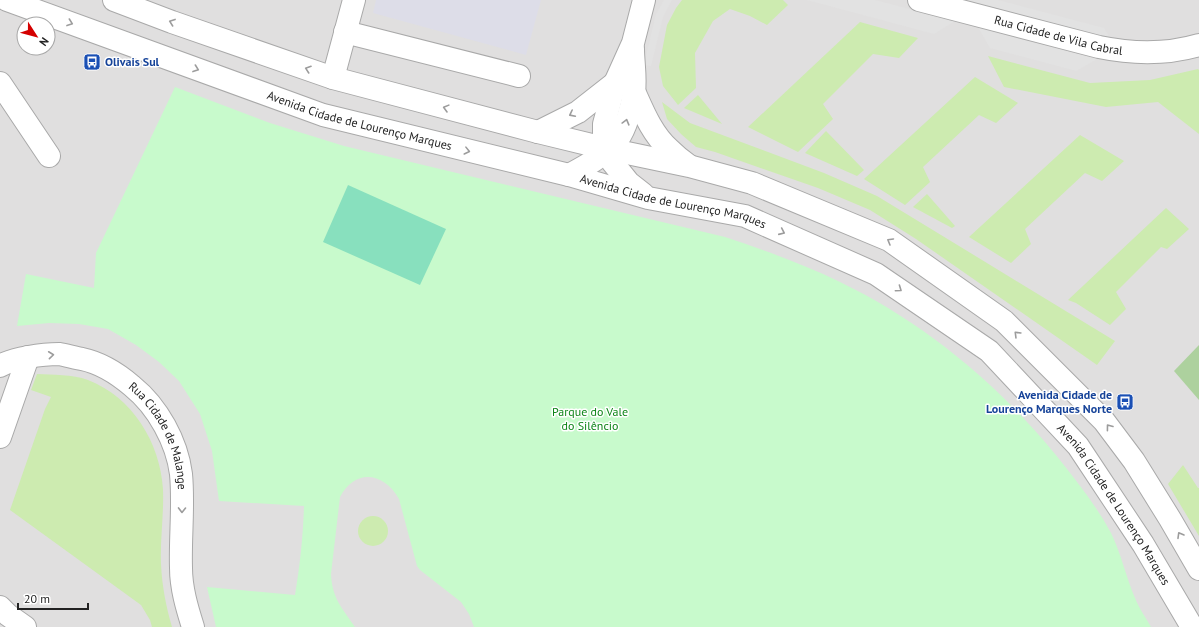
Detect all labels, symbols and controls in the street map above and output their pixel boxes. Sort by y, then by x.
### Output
street label: Rua Cidade de Vila Cabral [993,12,1124,58]
north arrow [16,16,56,56]
one-way arrow [66,18,73,26]
one-way arrow [168,18,175,26]
text: N [36,35,52,49]
bus stop icon: Olivais Sul [82,52,102,72]
place label: Olivais Sul [105,54,160,69]
one-way arrow [192,65,199,73]
one-way arrow [304,65,311,74]
street label: Avenida Cidade de Lourenço Marques [265,87,454,153]
one-way arrow [443,104,449,112]
one-way arrow [569,110,576,117]
one-way arrow [621,119,630,126]
one-way arrow [464,146,471,154]
street label: Avenida Cidade de Lourenço Marques [578,171,769,231]
one-way arrow [779,228,786,236]
one-way arrow [887,239,894,246]
one-way arrow [894,284,901,291]
one-way arrow [1014,331,1022,339]
one-way arrow [48,351,54,360]
street label: Rua Cidade de Malange [126,379,190,490]
place label: Avenida Cidade de Lourenço Marques Norte [986,387,1112,416]
bus stop icon: Avenida Cidade de Lourenço Marques Norte [1115,392,1135,412]
park label: Parque do Vale do Silêncio [552,404,628,433]
street label: Avenida Cidade de Lourenço Marques [1054,421,1174,588]
one-way arrow [1106,424,1113,431]
one-way arrow [178,507,186,513]
one-way arrow [1177,532,1184,539]
scale bar [18,585,88,611]
text: 20 m [24,591,50,606]

